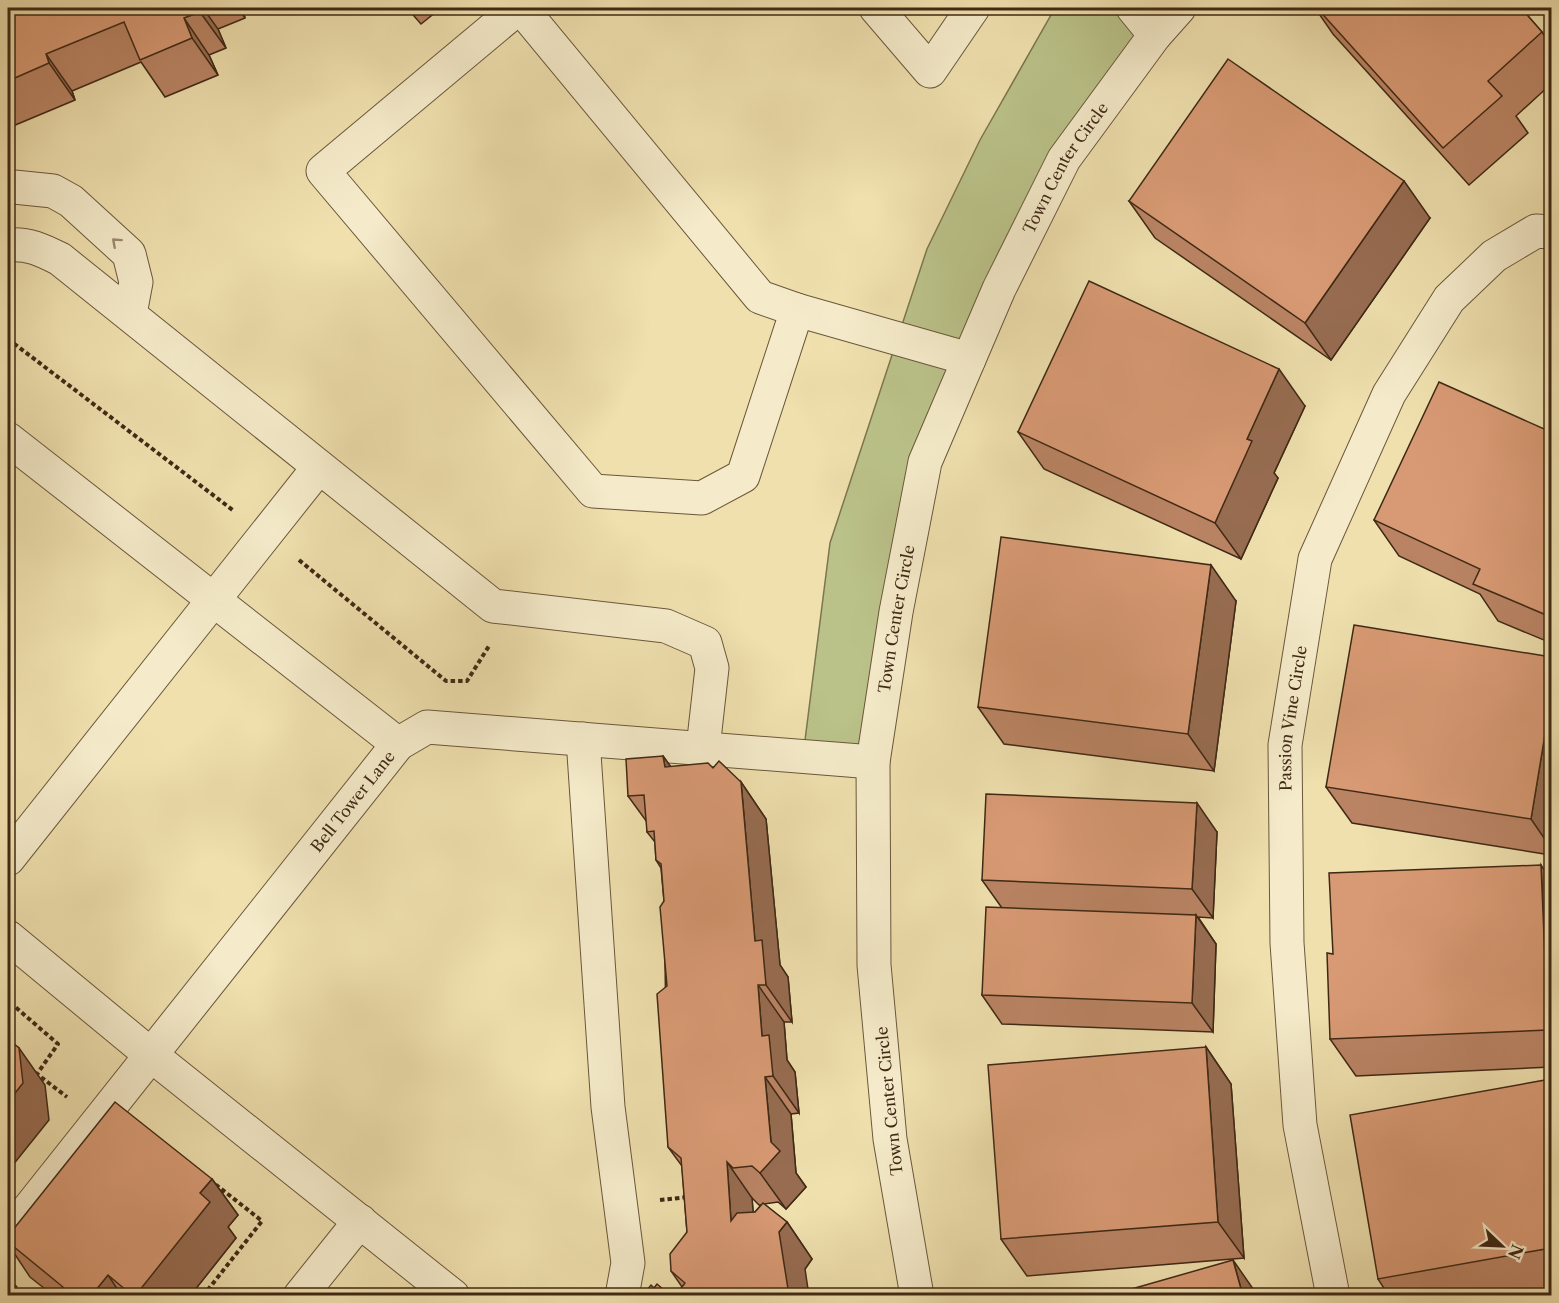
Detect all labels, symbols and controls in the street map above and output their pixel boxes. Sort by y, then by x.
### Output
street label: Town Center Circle [1018,98,1112,237]
one-way arrow [112,238,122,249]
street label: Town Center Circle [874,543,919,694]
street label: Passion Vine Circle [1275,644,1311,791]
street label: Bell Tower Lane [306,746,399,856]
street label: Town Center Circle [871,1025,907,1177]
north arrow [1472,1216,1532,1276]
text: N [1504,1242,1528,1262]

